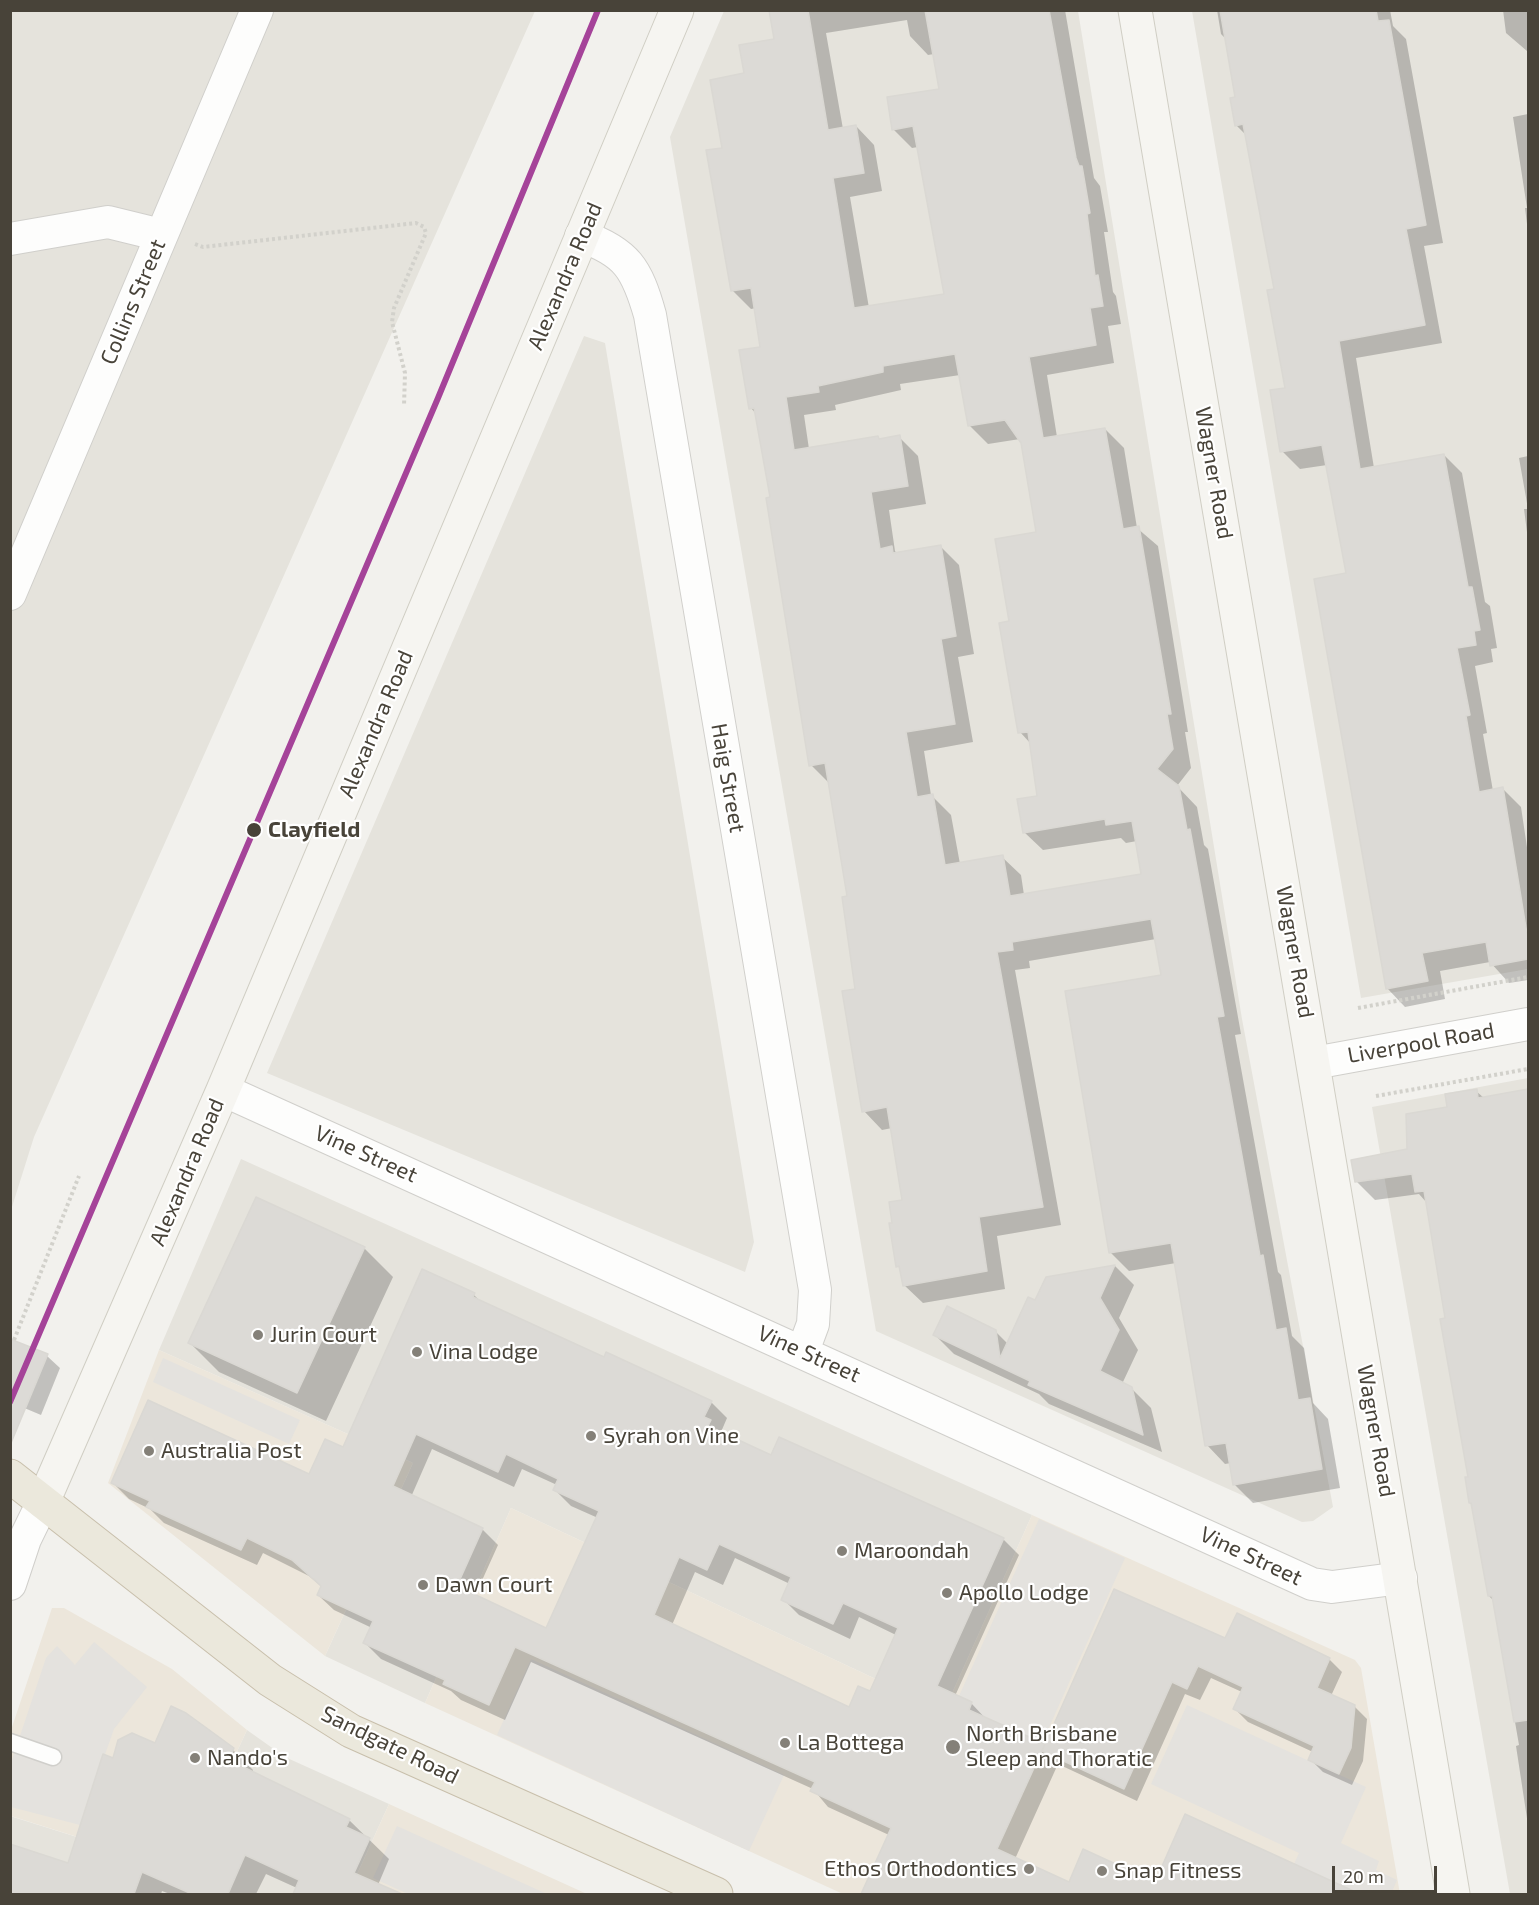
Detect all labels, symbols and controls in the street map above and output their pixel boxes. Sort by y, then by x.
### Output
street label: Alexandra Road [522,198,608,354]
street label: Collins Street [95,235,171,369]
street label: Wagner Road [1189,405,1239,541]
street label: Alexandra Road [333,646,419,802]
street label: Haig Street [705,721,751,835]
place label: Clayfield [268,817,360,843]
marker: Clayfield [245,821,263,839]
street label: Wagner Road [1270,884,1320,1020]
street label: Liverpool Road [1345,1017,1497,1069]
street label: Alexandra Road [144,1094,230,1250]
street label: Vine Street [311,1120,421,1188]
street label: Vine Street [754,1320,864,1388]
place label: Jurin Court [270,1322,377,1348]
marker: Jurin Court [251,1328,265,1342]
place label: Vina Lodge [429,1339,538,1365]
marker: Vina Lodge [410,1345,424,1359]
street label: Wagner Road [1351,1363,1401,1499]
place label: Syrah on Vine [603,1423,739,1449]
marker: Syrah on Vine [584,1429,598,1443]
place label: Australia Post [161,1438,302,1464]
marker: Australia Post [142,1444,156,1458]
street label: Vine Street [1196,1521,1306,1591]
place label: Maroondah [854,1538,969,1564]
marker: Maroondah [835,1544,849,1558]
place label: Dawn Court [435,1572,552,1598]
marker: Dawn Court [416,1578,430,1592]
place label: Apollo Lodge [959,1580,1089,1606]
marker: Apollo Lodge [940,1586,954,1600]
street label: Sandgate Road [317,1700,463,1790]
place label: North Brisbane Sleep and Thoratic [966,1721,1152,1772]
place label: La Bottega [797,1730,904,1756]
marker: La Bottega [778,1736,792,1750]
marker: North Brisbane Sleep and Thoratic [944,1738,962,1756]
place label: Nando's [207,1745,288,1771]
marker: Nando's [188,1751,202,1765]
scale bar [1335,1854,1440,1892]
place label: Ethos Orthodontics [824,1856,1017,1882]
place label: Snap Fitness [1114,1858,1242,1884]
marker: Ethos Orthodontics [1022,1862,1036,1876]
marker: Snap Fitness [1095,1864,1109,1878]
text: 20 m [1343,1865,1384,1887]

